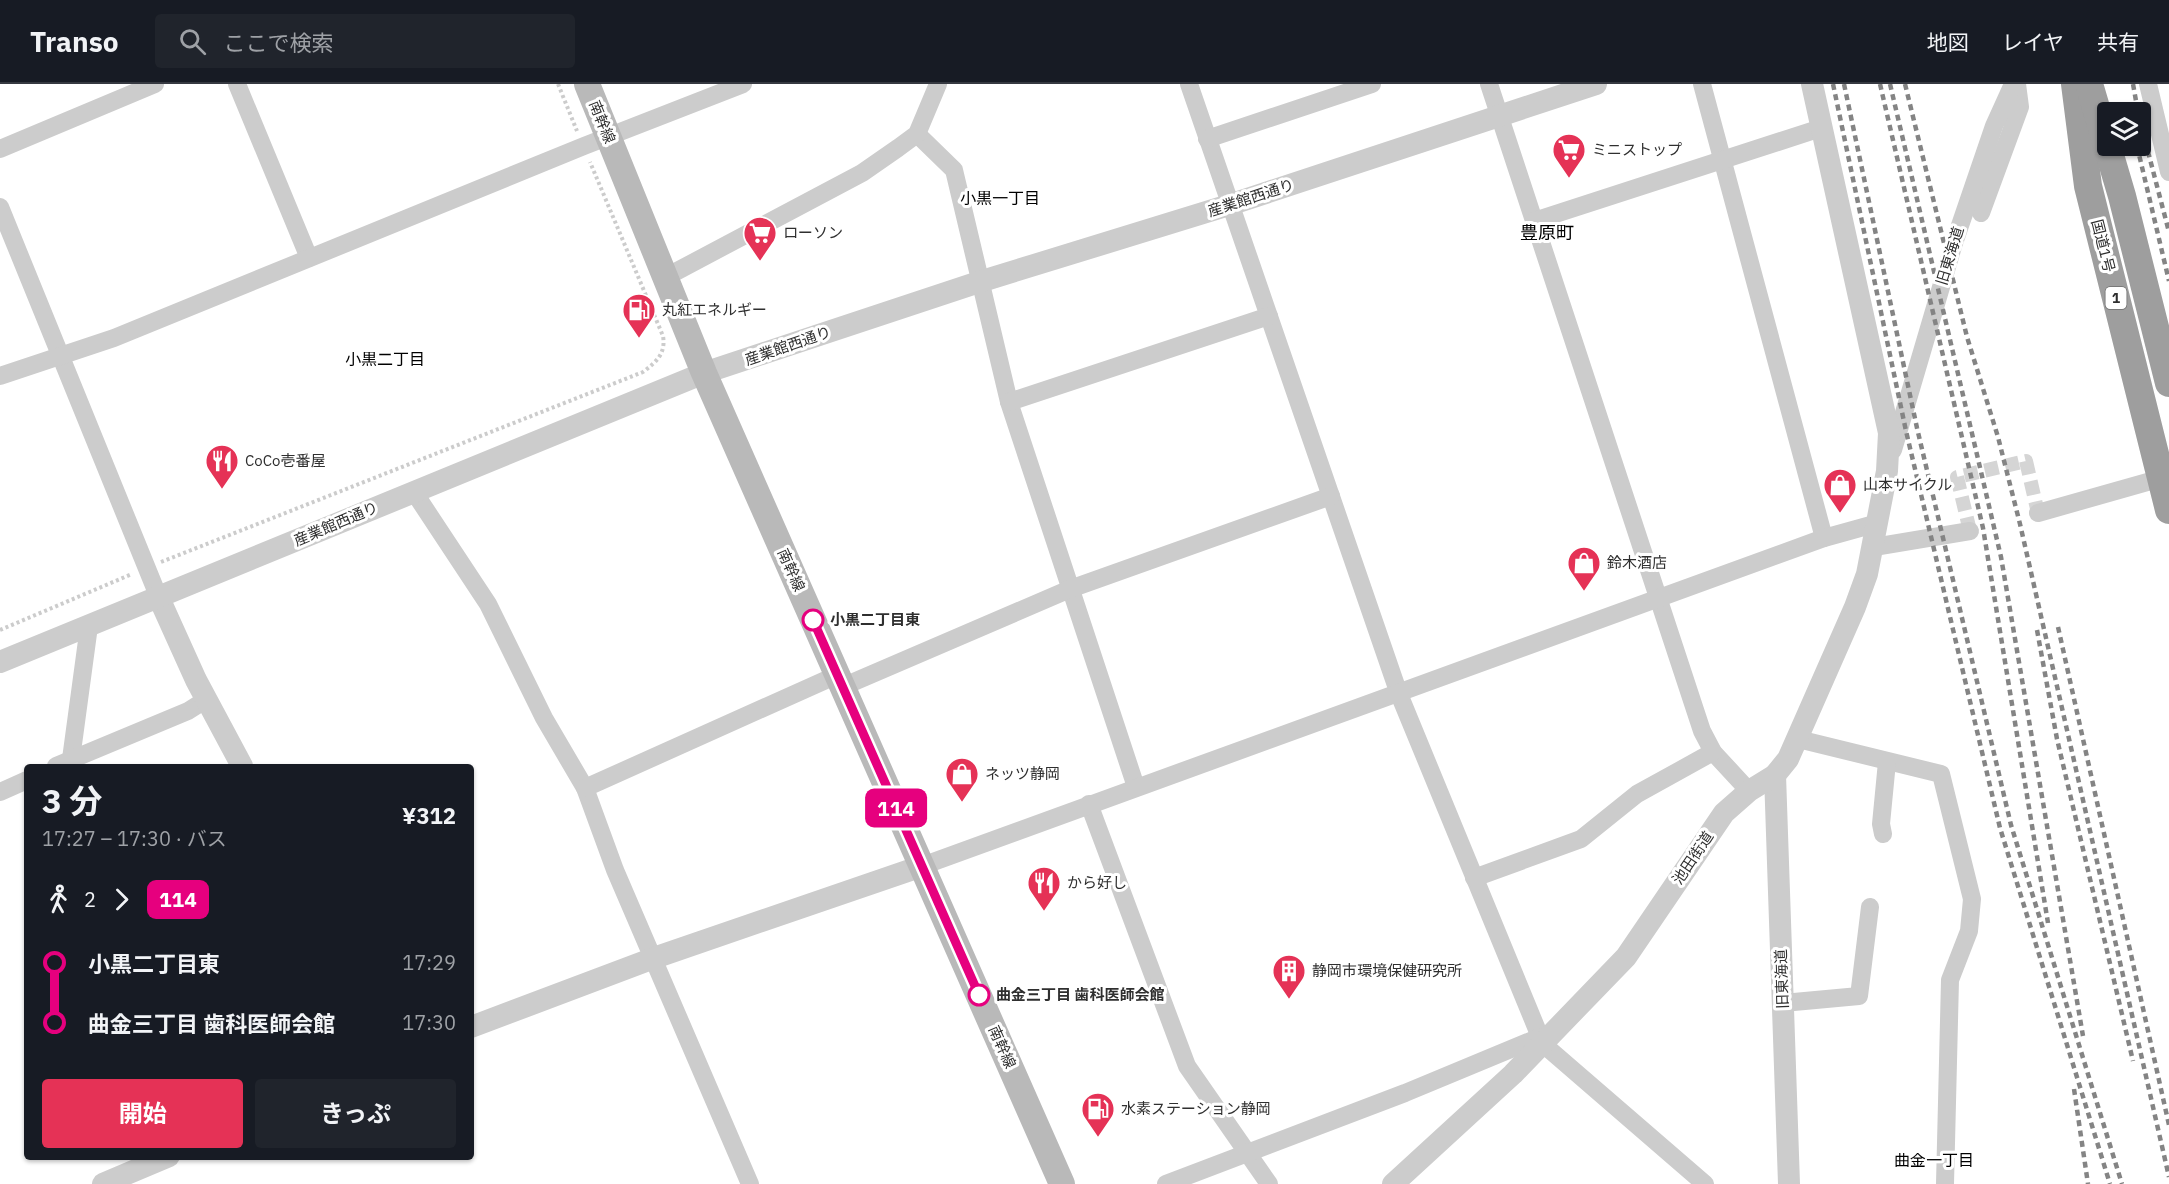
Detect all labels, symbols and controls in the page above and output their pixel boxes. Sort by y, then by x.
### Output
search box [155,14,575,68]
text: Transo [30,23,119,60]
icon: search [176,25,209,58]
text: ここで検索 [224,28,334,57]
text: 地図 [1927,28,1969,56]
text: レイヤ [2002,28,2064,56]
text: 共有 [2097,28,2139,56]
street label: 南幹線 [585,97,620,146]
map controls [2097,102,2151,156]
button: layers [2097,102,2151,156]
supermarket icon: ミニストップ [1551,132,1587,179]
place label: ミニストップ [1592,140,1682,159]
street label: 産業館西通り [1205,175,1297,220]
district label: 小黒一丁目 [960,188,1040,208]
supermarket icon: ローソン [742,215,778,262]
street label: 国道1号 [2088,217,2119,274]
district label: 豊原町 [1520,221,1574,244]
place label: ローソン [783,223,843,242]
street label: 旧東海道 [1932,224,1967,287]
road number: 1 [2106,287,2126,309]
fuel station icon: 丸紅エネルギー [621,292,657,339]
place label: 丸紅エネルギー [662,300,767,319]
street label: 産業館西通り [742,322,833,369]
district label: 小黒二丁目 [345,349,425,369]
restaurant icon: CoCo壱番屋 [204,443,240,490]
place label: CoCo壱番屋 [245,451,325,470]
shop icon: 山本サイクル [1822,467,1858,514]
place label: 山本サイクル [1863,475,1952,494]
street label: 産業館西通り [291,497,381,550]
street label: 南幹線 [774,545,809,594]
shop icon: 鈴木酒店 [1566,545,1602,592]
place label: 鈴木酒店 [1607,553,1667,572]
marker: 小黒二丁目東 [802,609,824,631]
place label: 小黒二丁目東 [830,610,920,629]
shop icon: ネッツ静岡 [944,756,980,803]
place label: ネッツ静岡 [985,764,1060,783]
text: 3 分 [42,779,103,822]
line badge: 114 [862,788,930,828]
text: 114 [877,794,915,822]
text: ¥312 [402,801,456,830]
text: 17:27 – 17:30 · バス [42,825,227,852]
street label: 池田街道 [1668,828,1717,888]
restaurant icon: から好し [1026,865,1062,912]
place label: から好し [1067,873,1127,892]
icon: walk [42,883,75,916]
icon: forward [105,883,138,916]
text: 114 [159,885,197,913]
text: 2 [84,886,96,913]
text: 小黒二丁目東 [88,949,220,978]
text: 17:29 [402,949,456,976]
street label: 旧東海道 [1771,949,1792,1009]
building icon: 静岡市環境保健研究所 [1271,953,1307,1000]
place label: 静岡市環境保健研究所 [1312,961,1462,980]
marker: 曲金三丁目 歯科医師会館 [968,984,990,1006]
place label: 曲金三丁目 歯科医師会館 [996,985,1165,1004]
text: 曲金三丁目 歯科医師会館 [88,1009,335,1038]
text: 17:30 [402,1009,456,1036]
street label: 南幹線 [985,1022,1020,1071]
button: 開始 [42,1079,243,1148]
button: きっぷ [255,1079,456,1148]
fuel station icon: 水素ステーション静岡 [1080,1091,1116,1138]
place label: 水素ステーション静岡 [1121,1099,1271,1118]
district label: 曲金一丁目 [1894,1150,1974,1170]

